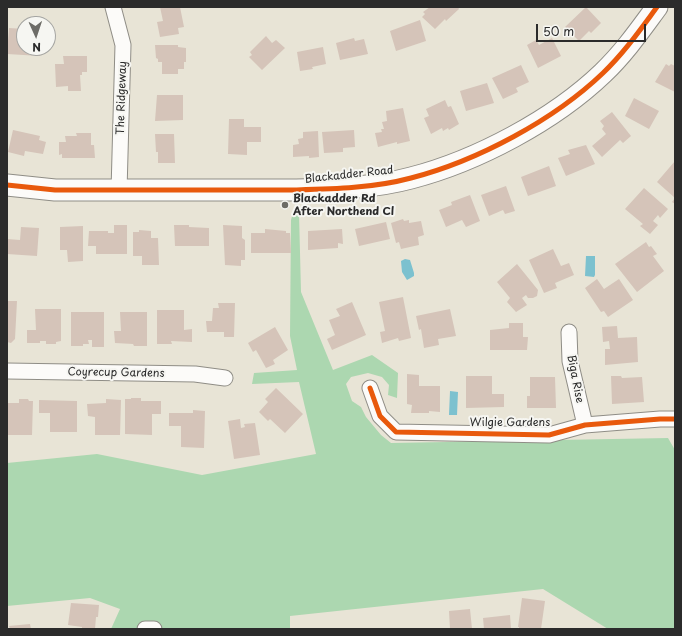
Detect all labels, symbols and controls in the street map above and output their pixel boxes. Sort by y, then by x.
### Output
north arrow [16,16,56,56]
scale bar [538,16,648,42]
text: 50 m [543,22,574,40]
text: N [32,39,41,56]
street label: The Ridgeway [114,61,130,135]
street label: Blackadder Road [304,164,394,186]
place label: Blackadder Rd After Northend Cl [293,192,394,218]
marker: Blackadder Rd After Northend Cl [280,200,290,210]
street label: Biga Rise [564,354,586,404]
street label: Coyrecup Gardens [67,366,165,380]
street label: Wilgie Gardens [470,416,550,430]

